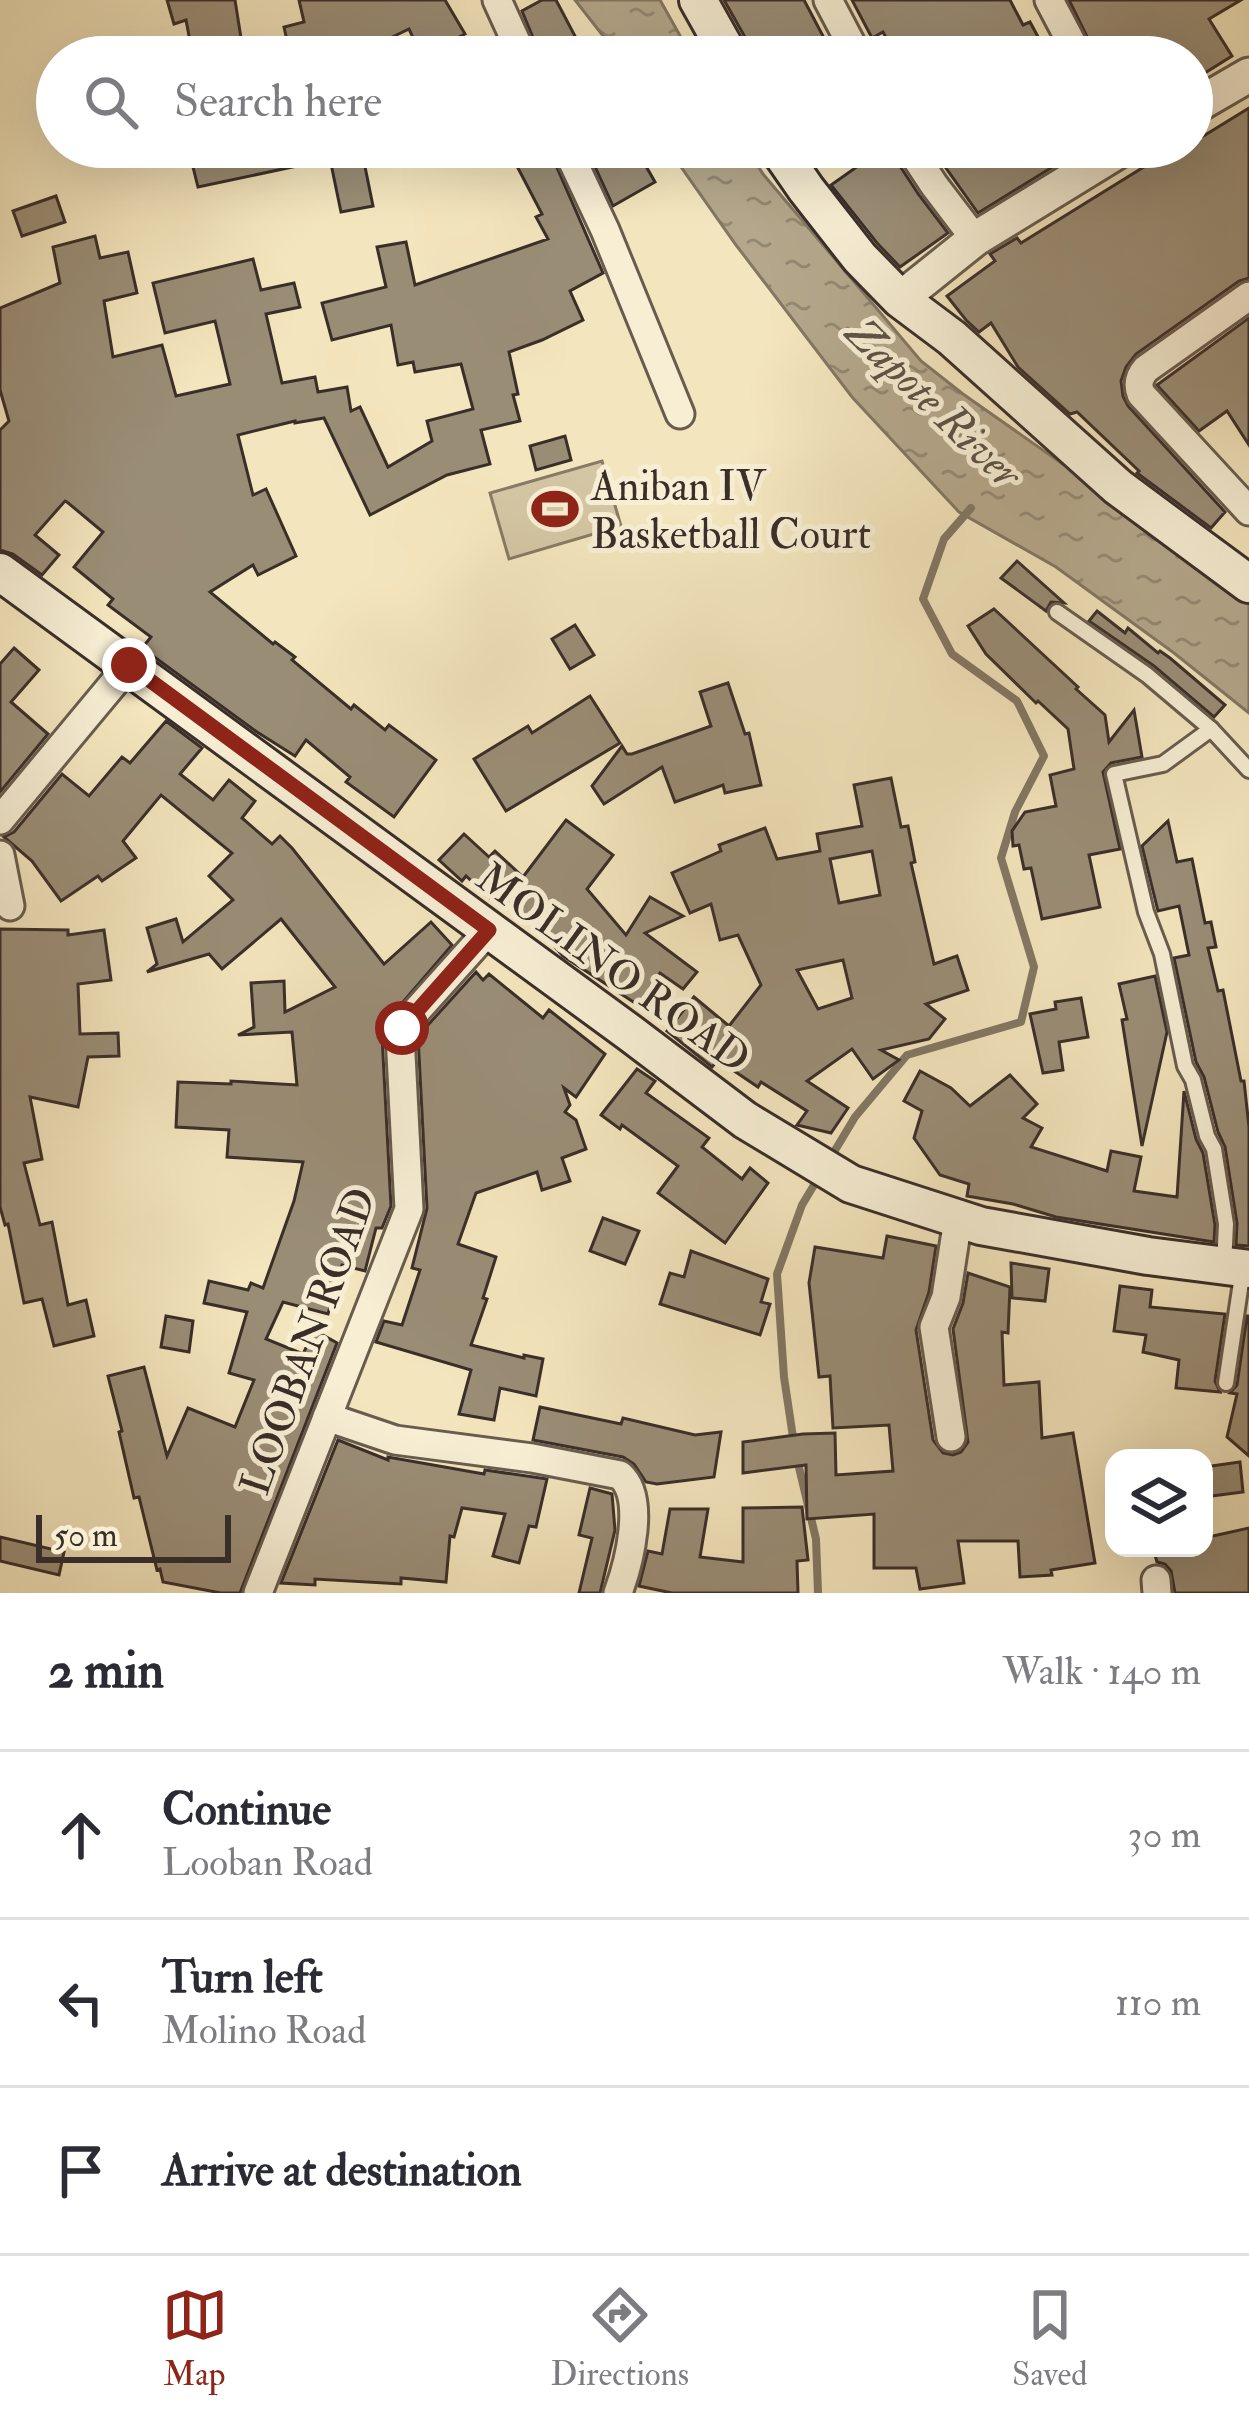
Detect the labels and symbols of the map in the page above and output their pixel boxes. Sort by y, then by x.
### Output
water label: Zapote River [832,304,1035,503]
place label: Aniban IV Basketball Court [590,461,871,561]
sports icon: Aniban IV Basketball Court [530,484,580,534]
route end [102,638,156,692]
street label: MOLINO ROAD [466,852,760,1085]
route start [375,1001,429,1055]
street label: LOOBAN ROAD [229,1181,389,1502]
scale bar [36,1509,231,1562]

